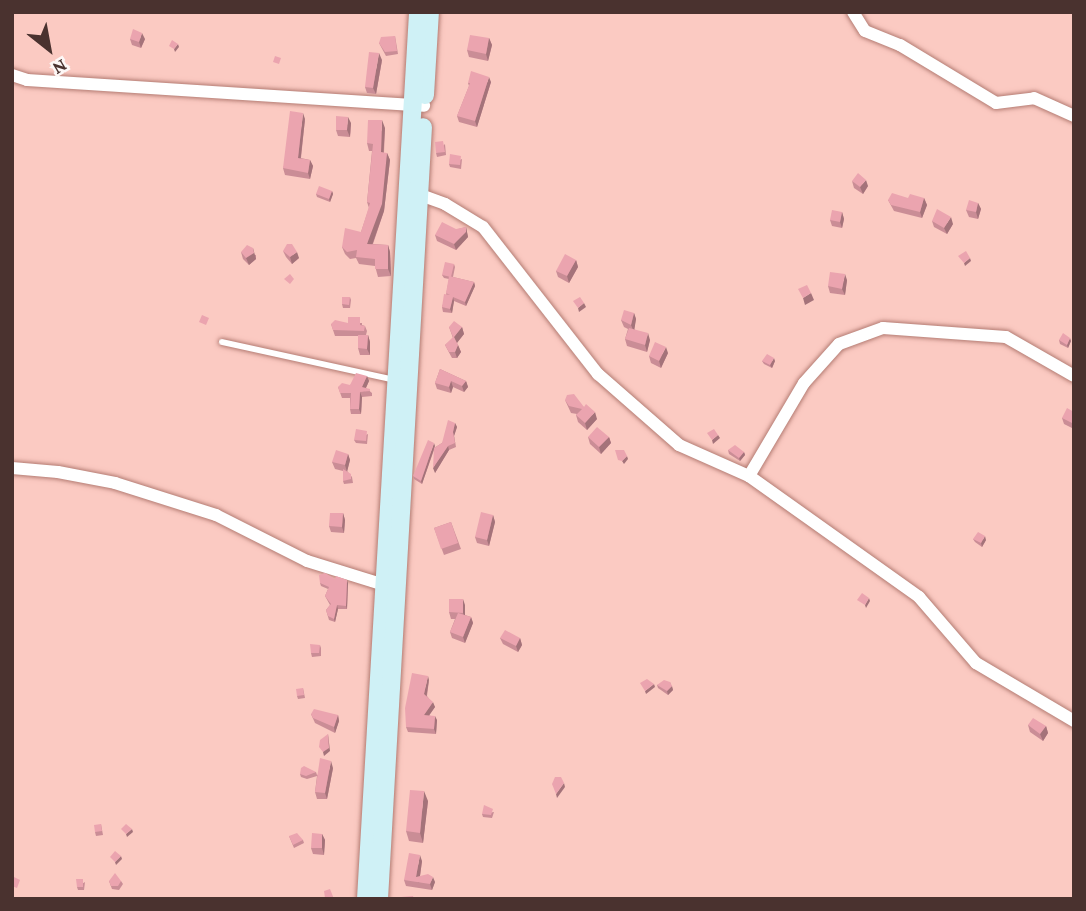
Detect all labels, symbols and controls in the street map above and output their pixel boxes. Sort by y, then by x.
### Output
north arrow [14,14,84,84]
text: N [49,55,71,80]

